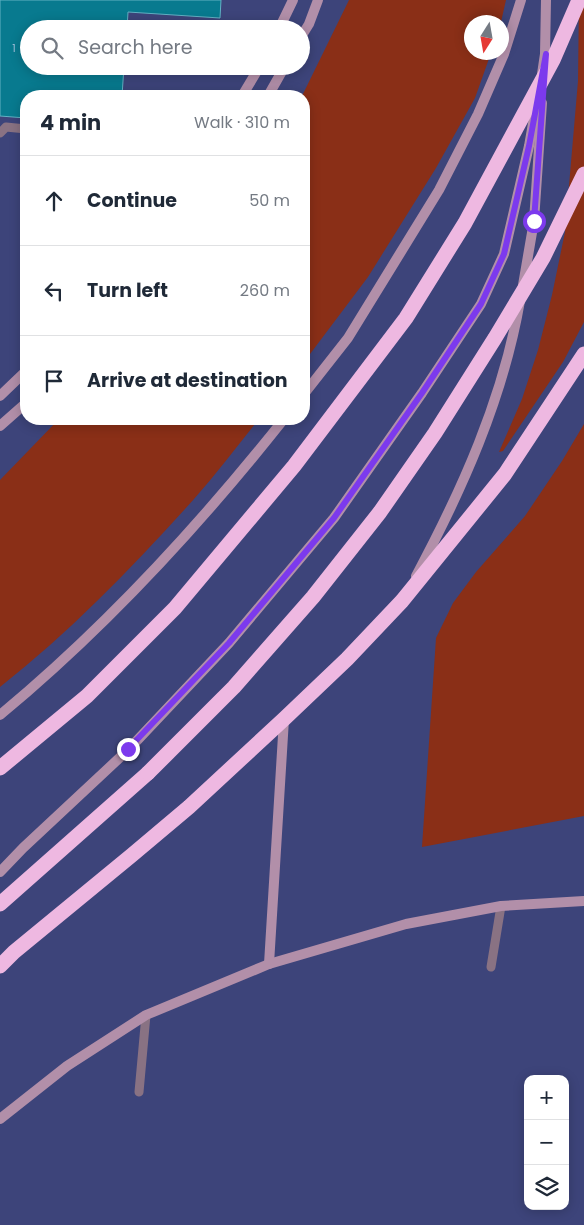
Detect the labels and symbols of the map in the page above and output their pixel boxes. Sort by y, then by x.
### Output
north arrow [464,15,509,60]
house number: 1 [12,40,16,56]
route start [523,210,546,233]
route end [117,738,140,761]

